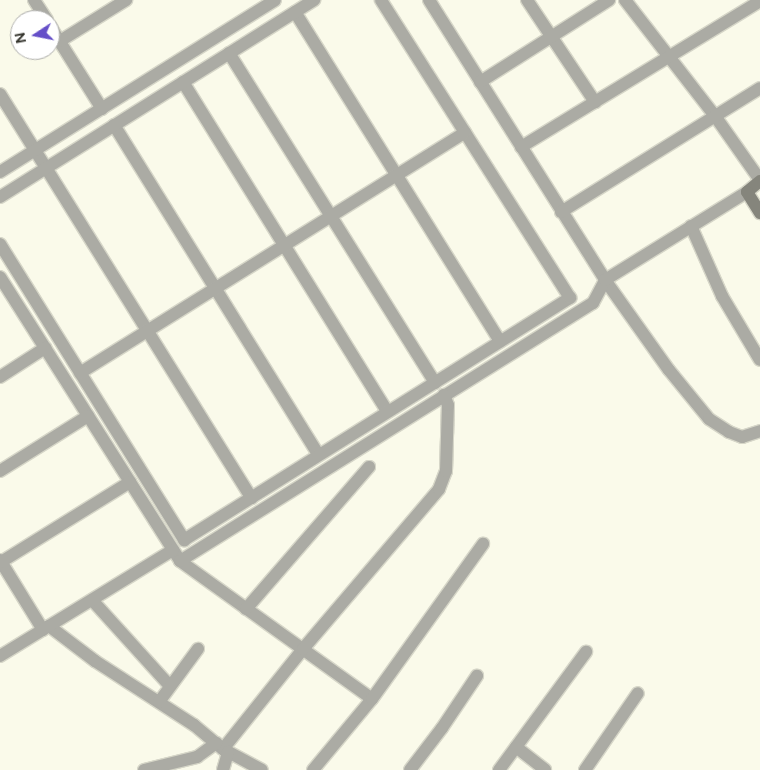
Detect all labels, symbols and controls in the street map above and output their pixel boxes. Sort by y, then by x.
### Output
north arrow [10,10,60,60]
text: N [11,31,30,45]

